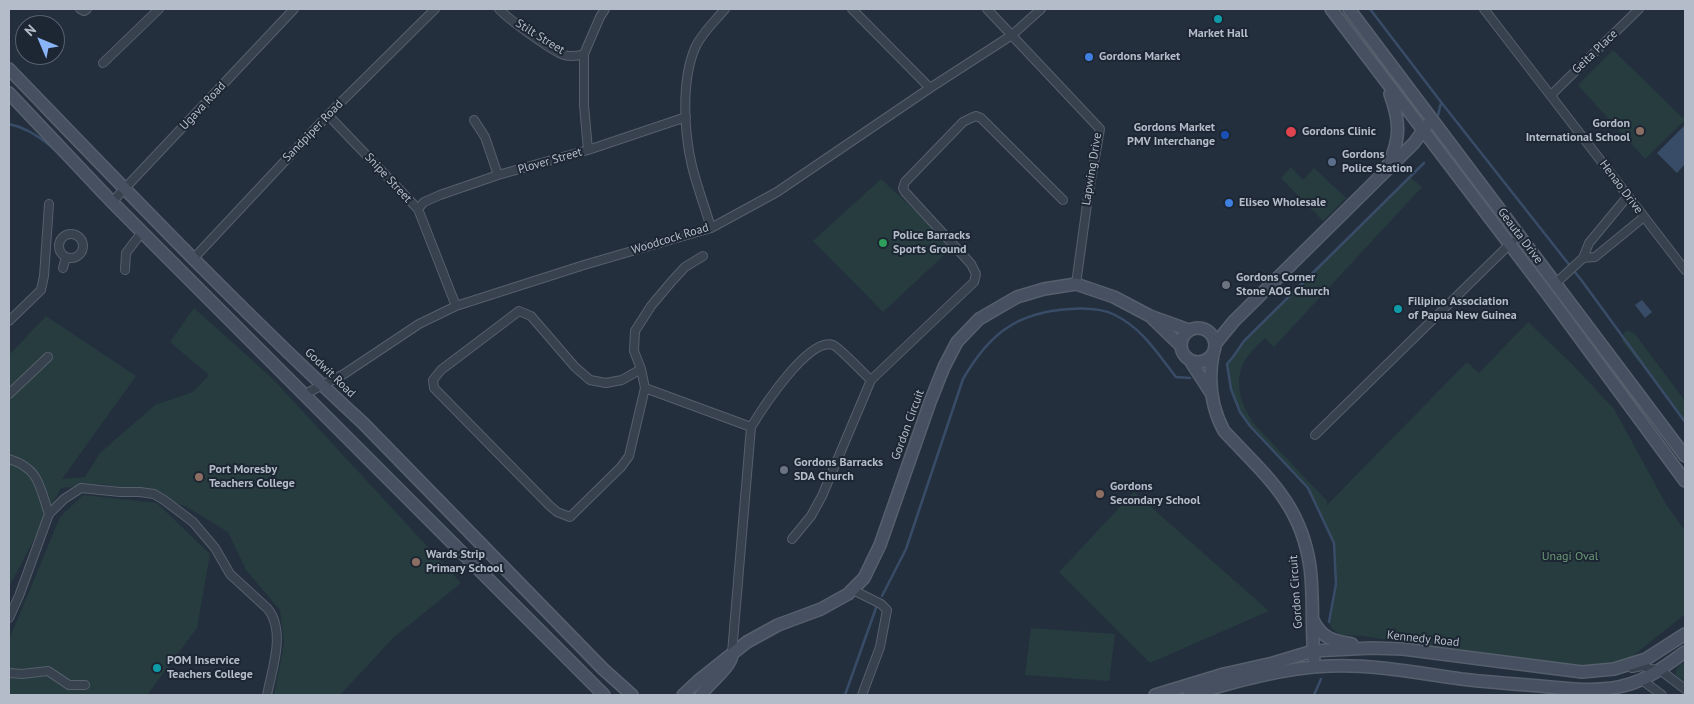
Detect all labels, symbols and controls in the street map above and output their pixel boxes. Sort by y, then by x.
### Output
marker: Market Hall [1212,13,1224,25]
north arrow [15,15,65,65]
street label: Stilt Street [513,16,567,58]
text: N [20,20,40,40]
place label: Market Hall [1188,27,1248,41]
street label: Geita Place [1569,27,1621,77]
place label: Gordons Market [1099,50,1180,64]
marker: Gordons Market [1083,51,1095,63]
street label: Ugava Road [177,79,229,133]
street label: Sandpiper Road [280,97,346,165]
place label: Gordon International School [1526,117,1630,145]
place label: Gordons Market PMV Interchange [1127,121,1215,149]
marker: Gordons Clinic [1284,125,1298,139]
place label: Gordons Clinic [1302,125,1376,139]
marker: Gordon International School [1634,125,1646,137]
marker: Gordons Market PMV Interchange [1219,129,1231,141]
street label: Lapwing Drive [1079,132,1105,206]
street label: Plover Street [516,145,584,177]
place label: Gordons Police Station [1342,148,1413,176]
street label: Snipe Street [361,150,415,206]
marker: Gordons Police Station [1326,156,1338,168]
street label: Henao Drive [1596,157,1646,217]
place label: Eliseo Wholesale [1239,196,1326,210]
marker: Eliseo Wholesale [1223,197,1235,209]
street label: Geauta Drive [1494,205,1546,267]
street label: Woodcock Road [630,220,710,258]
place label: Police Barracks Sports Ground [893,229,970,257]
marker: Police Barracks Sports Ground [877,237,889,249]
place label: Gordons Corner Stone AOG Church [1236,271,1330,299]
marker: Gordons Corner Stone AOG Church [1220,279,1232,291]
place label: Filipino Association of Papua New Guinea [1408,295,1517,323]
marker: Filipino Association of Papua New Guinea [1392,303,1404,315]
street label: Godwit Road [302,345,358,401]
street label: Gordon Circuit [889,388,927,462]
place label: Gordons Barracks SDA Church [794,456,883,484]
place label: Port Moresby Teachers College [209,463,295,491]
marker: Gordons Barracks SDA Church [778,464,790,476]
marker: Port Moresby Teachers College [193,471,205,483]
place label: Gordons Secondary School [1110,480,1200,508]
marker: Gordons Secondary School [1094,488,1106,500]
place label: Wards Strip Primary School [426,548,503,576]
park label: Unagi Oval [1542,550,1598,564]
street label: Gordon Circuit [1286,555,1306,629]
marker: Wards Strip Primary School [410,556,422,568]
street label: Kennedy Road [1386,628,1460,650]
place label: POM Inservice Teachers College [167,654,253,682]
marker: POM Inservice Teachers College [151,662,163,674]

